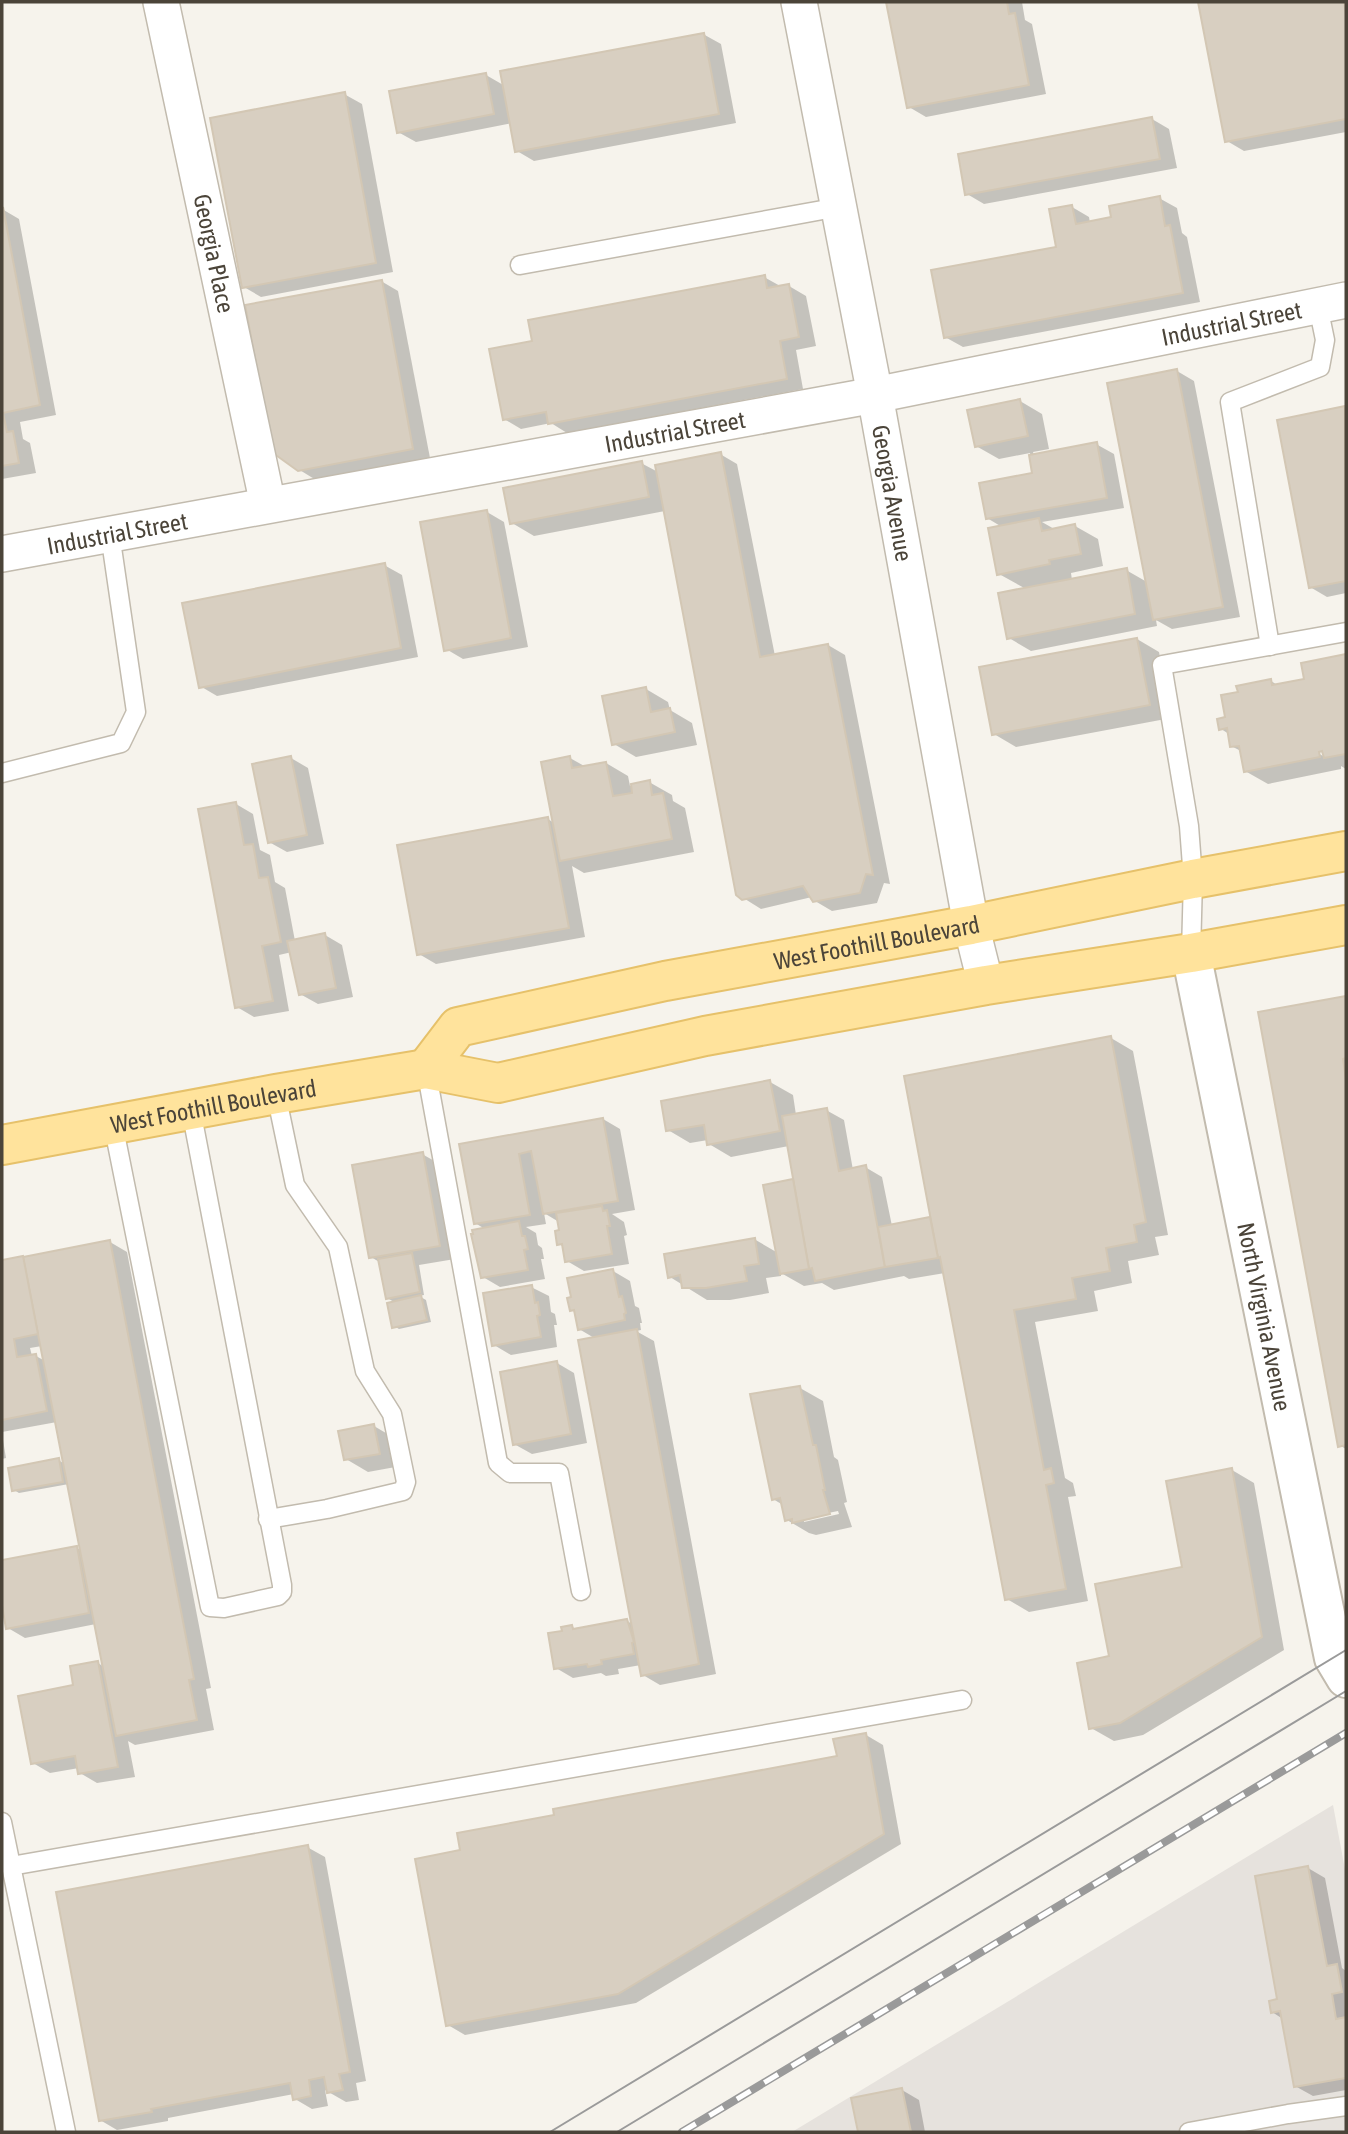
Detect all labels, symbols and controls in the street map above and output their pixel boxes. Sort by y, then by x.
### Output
street label: Georgia Place [189,192,240,315]
street label: Industrial Street [1159,296,1304,350]
street label: Industrial Street [602,405,747,457]
street label: Georgia Avenue [867,423,918,563]
street label: Industrial Street [45,507,190,559]
street label: West Foothill Boulevard [772,910,982,974]
street label: West Foothill Boulevard [108,1074,318,1138]
street label: North Virginia Avenue [1232,1220,1297,1413]

